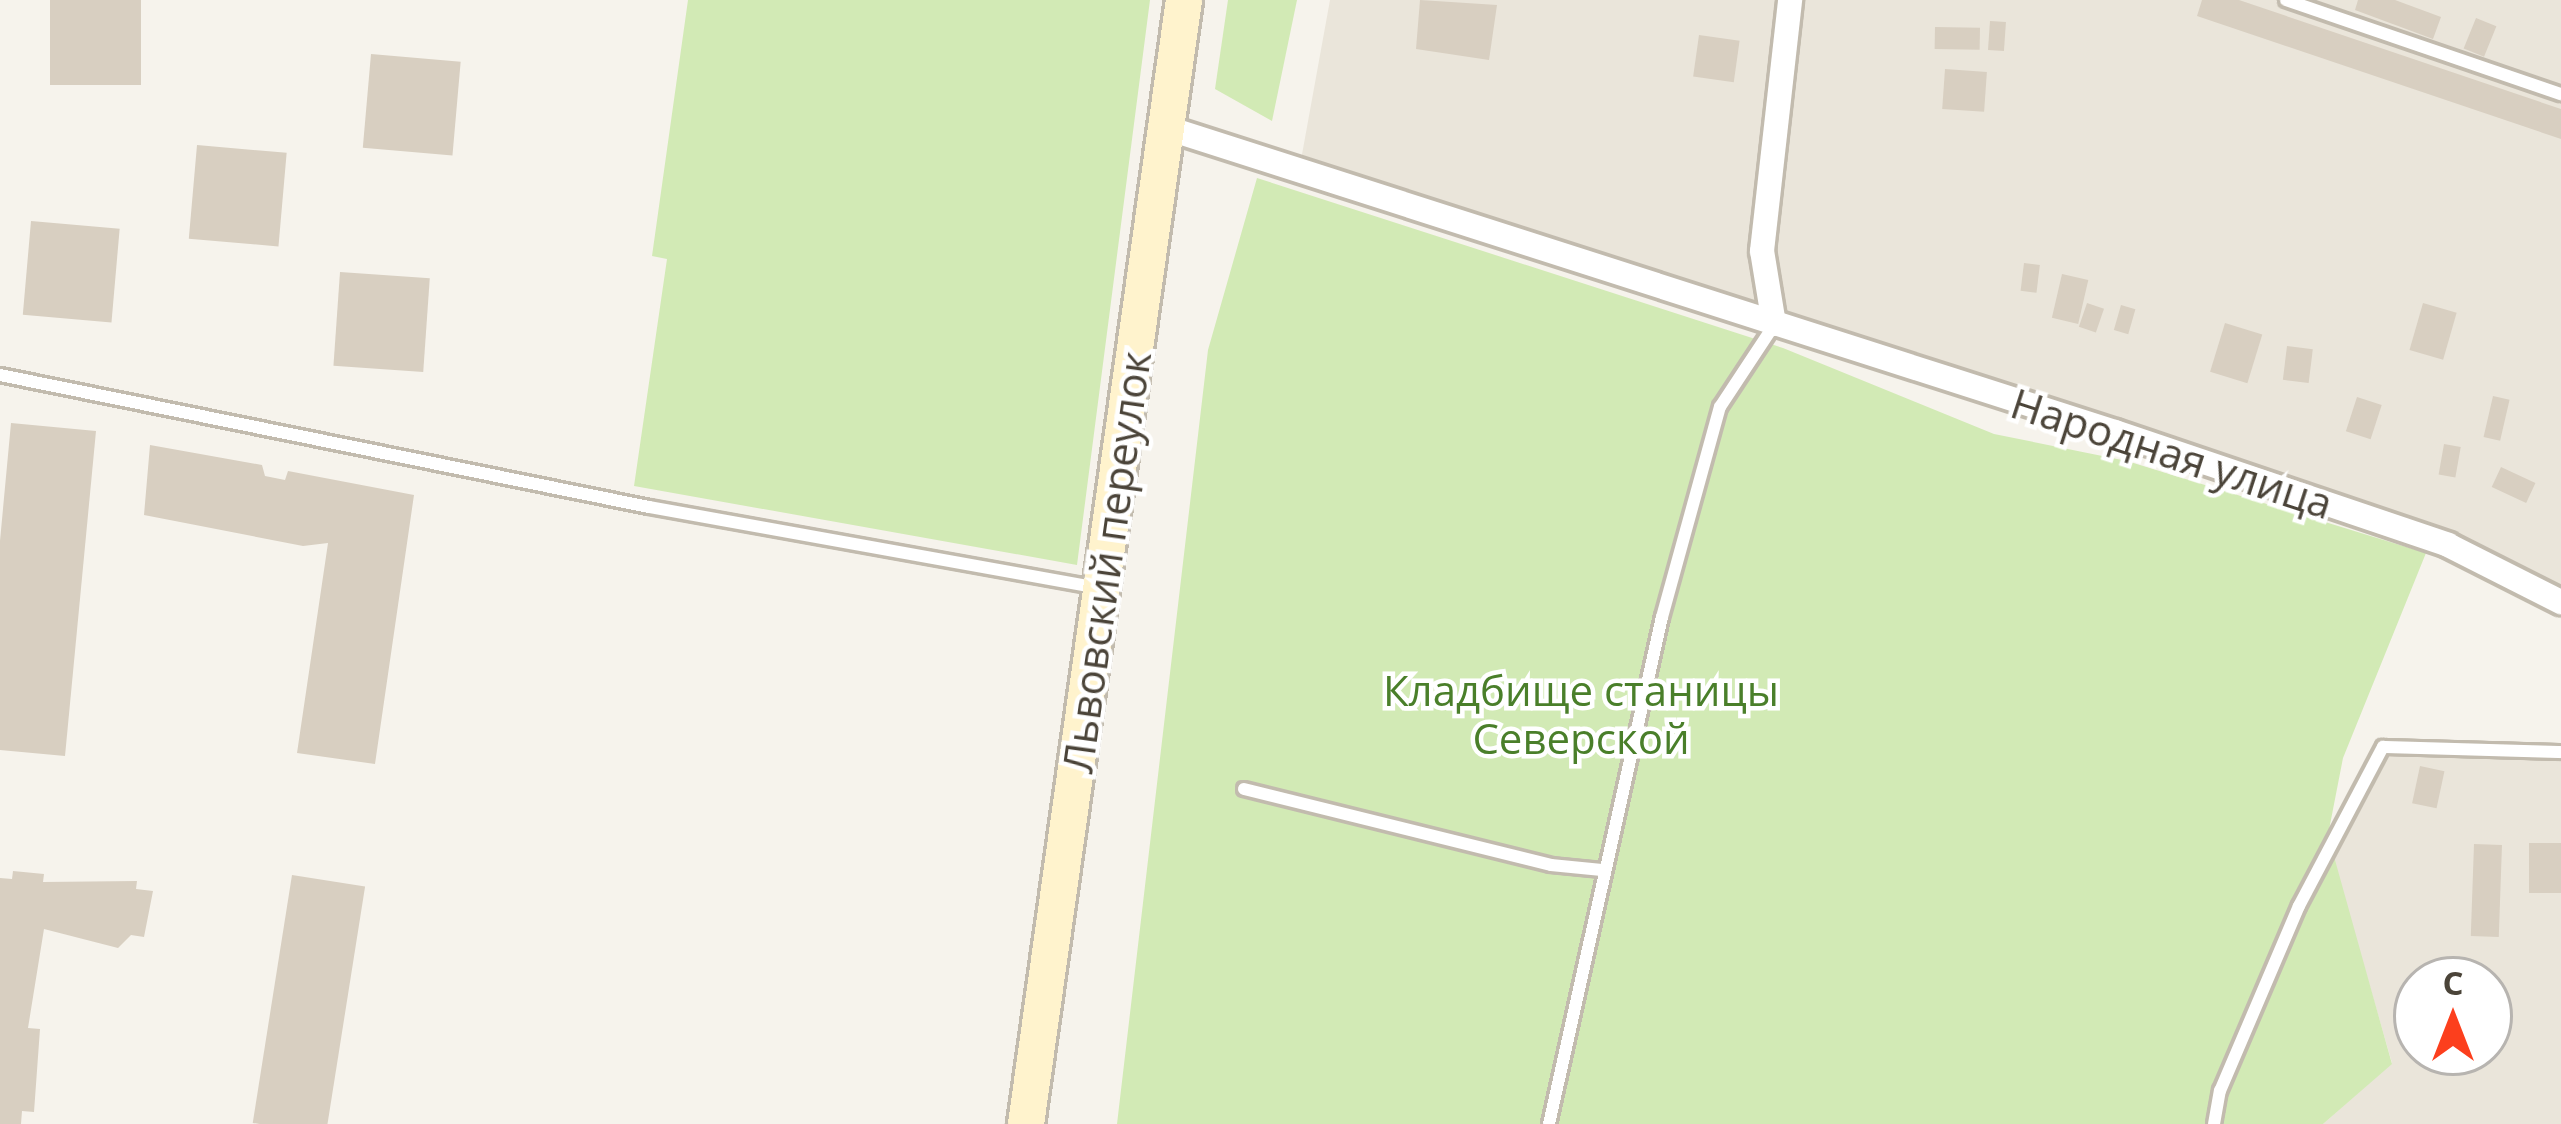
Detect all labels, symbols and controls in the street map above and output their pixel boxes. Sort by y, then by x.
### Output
street label: Львовский переулок [1051,348,1161,776]
street label: Народная улица [2005,377,2339,529]
park label: Кладбище станицы Северской [1383,665,1779,764]
north arrow [2393,956,2513,1076]
text: С [2442,960,2464,1005]

